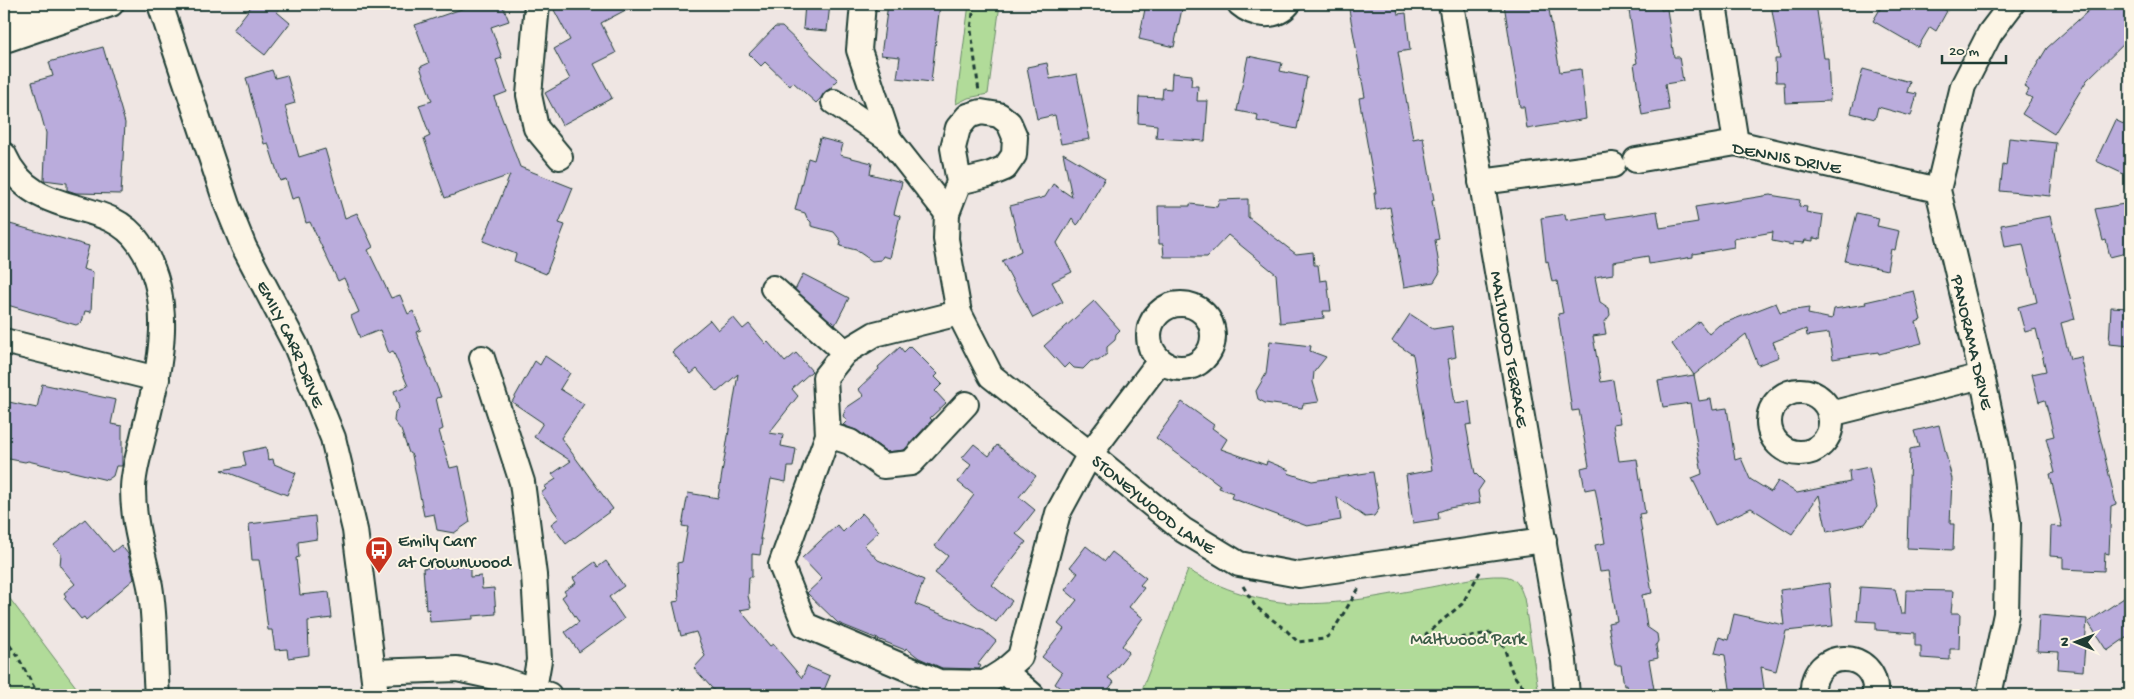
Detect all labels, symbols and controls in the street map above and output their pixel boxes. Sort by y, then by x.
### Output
scale bar [1942,32,2005,64]
text: 20 m [1949,43,1979,61]
street label: DENNIS DRIVE [1729,138,1843,180]
street label: MALTWOOD TERRACE [1484,270,1532,430]
street label: PANORAMA DRIVE [1945,272,1996,413]
street label: EMILY CARR DRIVE [251,278,328,412]
street label: STONEYWOOD LANE [1086,452,1219,560]
place label: Emily Carr at Crownwood [398,532,512,574]
bus stop icon: Emily Carr at Crownwood [364,535,394,574]
north arrow [2052,616,2102,666]
park label: Maltwood Park [1410,630,1528,651]
text: N [2057,637,2074,647]

